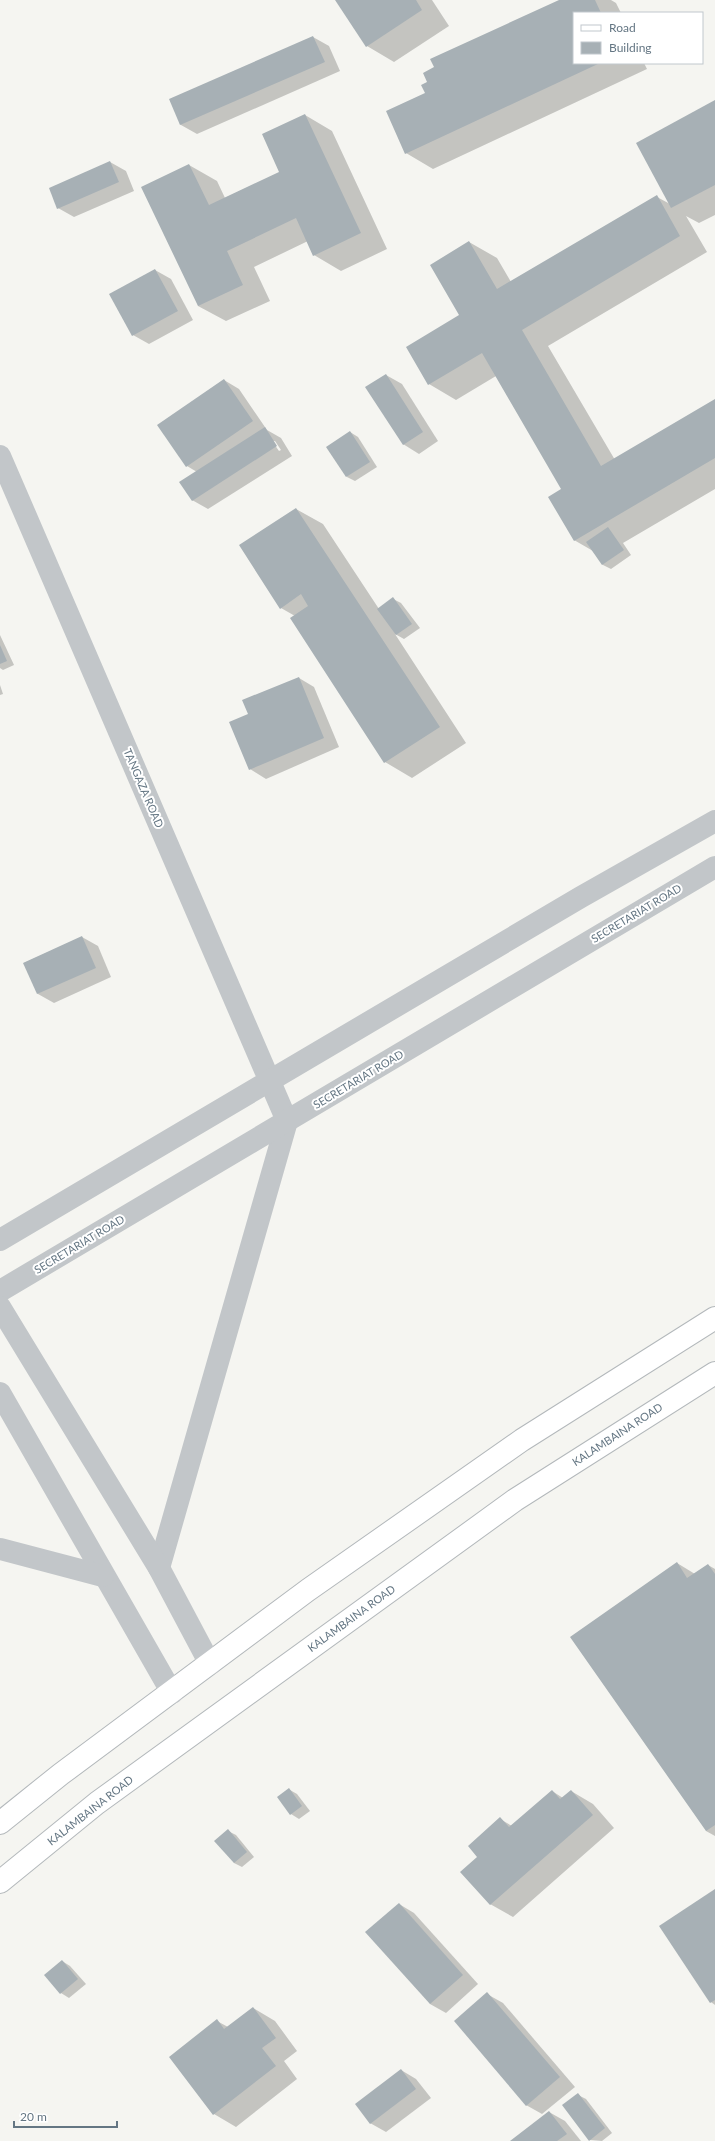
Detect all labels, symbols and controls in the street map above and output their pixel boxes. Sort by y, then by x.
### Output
legend [573,12,703,64]
text: Road [609,20,636,35]
text: Building [609,40,652,55]
street label: TANGAZA ROAD [121,746,167,830]
street label: SECRETARIAT ROAD [589,881,683,945]
street label: SECRETARIAT ROAD [311,1047,405,1111]
street label: SECRETARIAT ROAD [32,1212,126,1276]
street label: KALAMBAINA ROAD [569,1400,665,1468]
street label: KALAMBAINA ROAD [305,1582,397,1654]
street label: KALAMBAINA ROAD [45,1773,135,1847]
scale bar [14,2103,117,2129]
text: 20 m [20,2109,47,2124]

